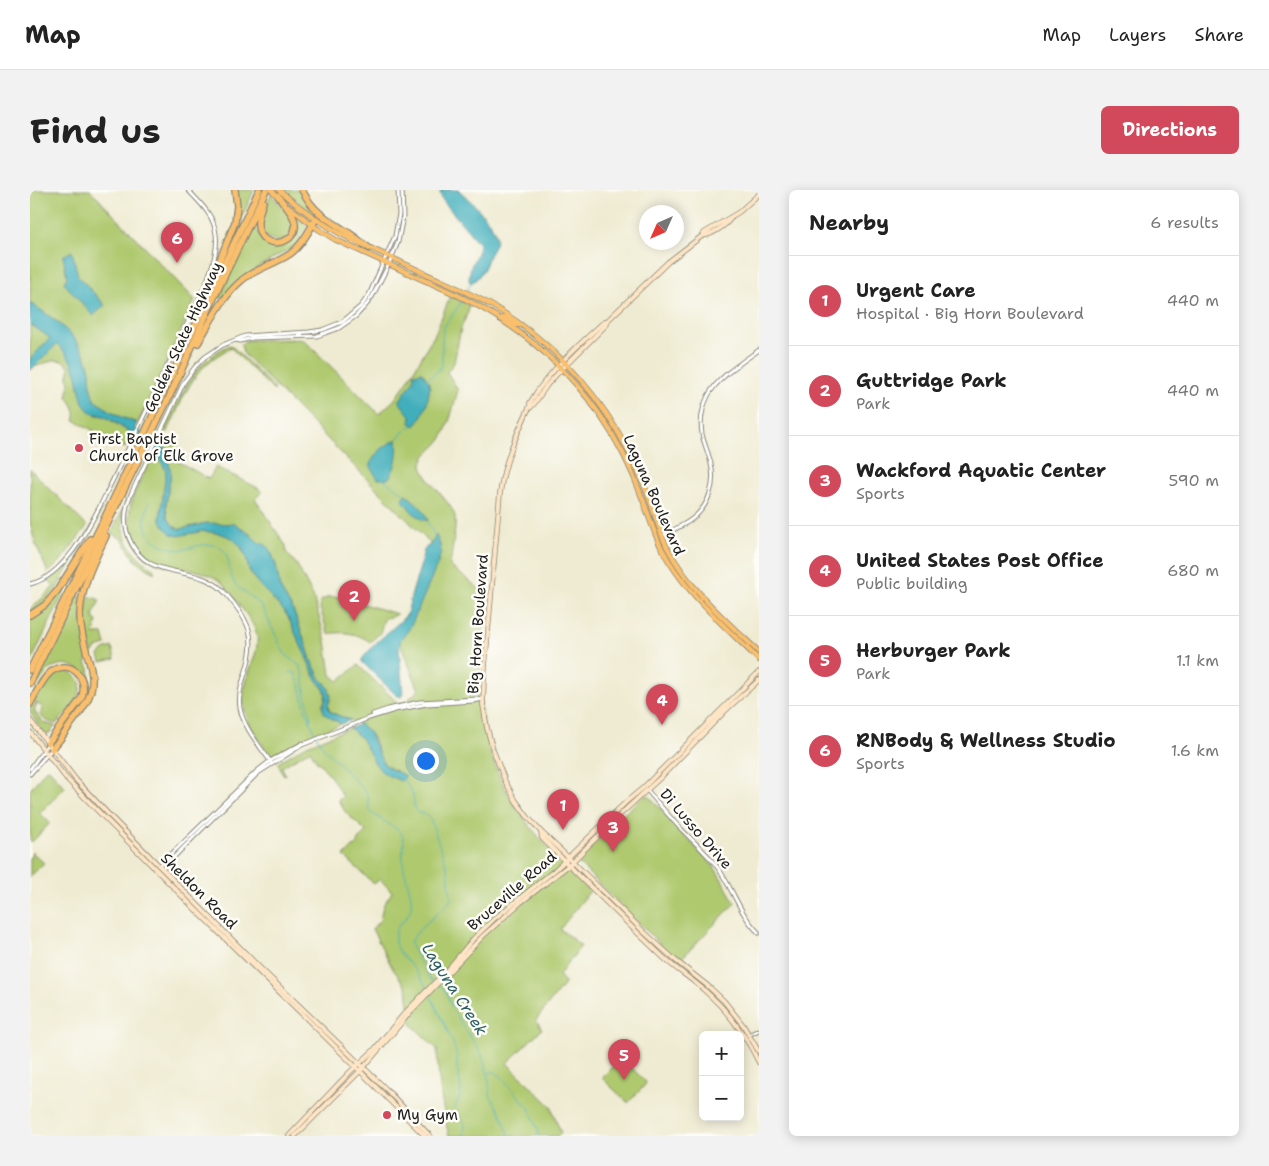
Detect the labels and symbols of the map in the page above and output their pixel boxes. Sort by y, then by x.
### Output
north arrow [639,205,684,250]
pin: 6 [161,222,193,263]
street label: Golden State Highway [139,259,227,415]
place label: First Baptist Church of Elk Grove [89,429,234,466]
street label: Laguna Boulevard [618,431,690,559]
marker: First Baptist Church of Elk Grove [73,442,85,454]
street label: Big Horn Boulevard [463,553,493,695]
pin: 2 [338,580,370,621]
pin: 4 [646,684,678,725]
your location [413,748,439,774]
street label: Di Lusso Drive [655,784,737,874]
pin: 1 [547,789,579,830]
pin: 3 [597,811,629,852]
street label: Bruceville Road [463,846,561,935]
street label: Sheldon Road [156,848,242,934]
water label: Laguna Creek [417,939,492,1039]
pin: 5 [608,1039,640,1080]
place label: My Gym [397,1105,458,1125]
marker: My Gym [381,1109,393,1121]

